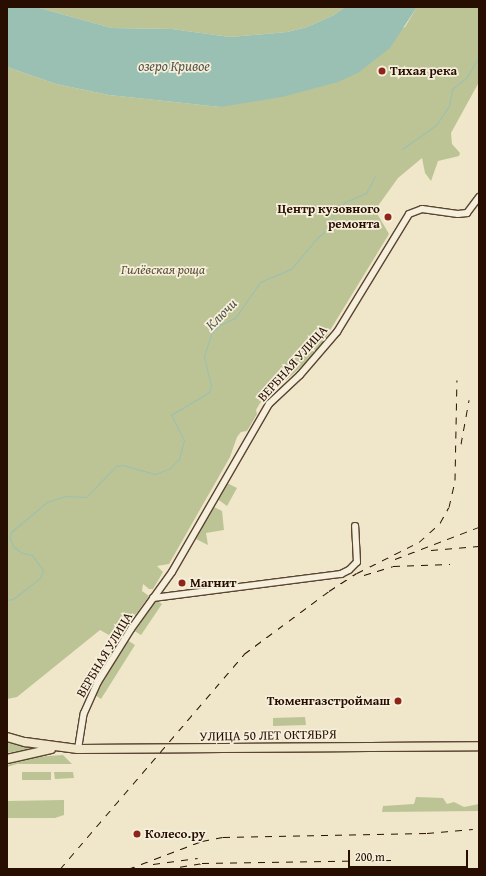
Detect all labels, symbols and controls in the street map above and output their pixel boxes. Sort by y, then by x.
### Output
water label: озеро Кривое [138,58,210,74]
place label: Тихая река [390,63,457,79]
marker: Тихая река [377,66,387,76]
place label: Центр кузовного ремонта [278,202,380,233]
marker: Центр кузовного ремонта [383,212,393,222]
park label: Гилёвская роща [121,262,205,278]
water label: Ключи [202,295,240,333]
street label: ВЕРБНАЯ УЛИЦА [255,323,331,405]
place label: Магнит [190,575,236,591]
marker: Магнит [177,578,187,588]
street label: ВЕРБНАЯ УЛИЦА [73,610,137,700]
place label: Тюменгазстроймаш [267,693,390,709]
marker: Тюменгазстроймаш [393,696,403,706]
street label: УЛИЦА 50 ЛЕТ ОКТЯБРЯ [199,727,337,745]
place label: Колесо.ру [145,826,205,842]
marker: Колесо.ру [132,829,142,839]
scale bar [350,842,470,868]
text: 200 m [355,848,385,865]

